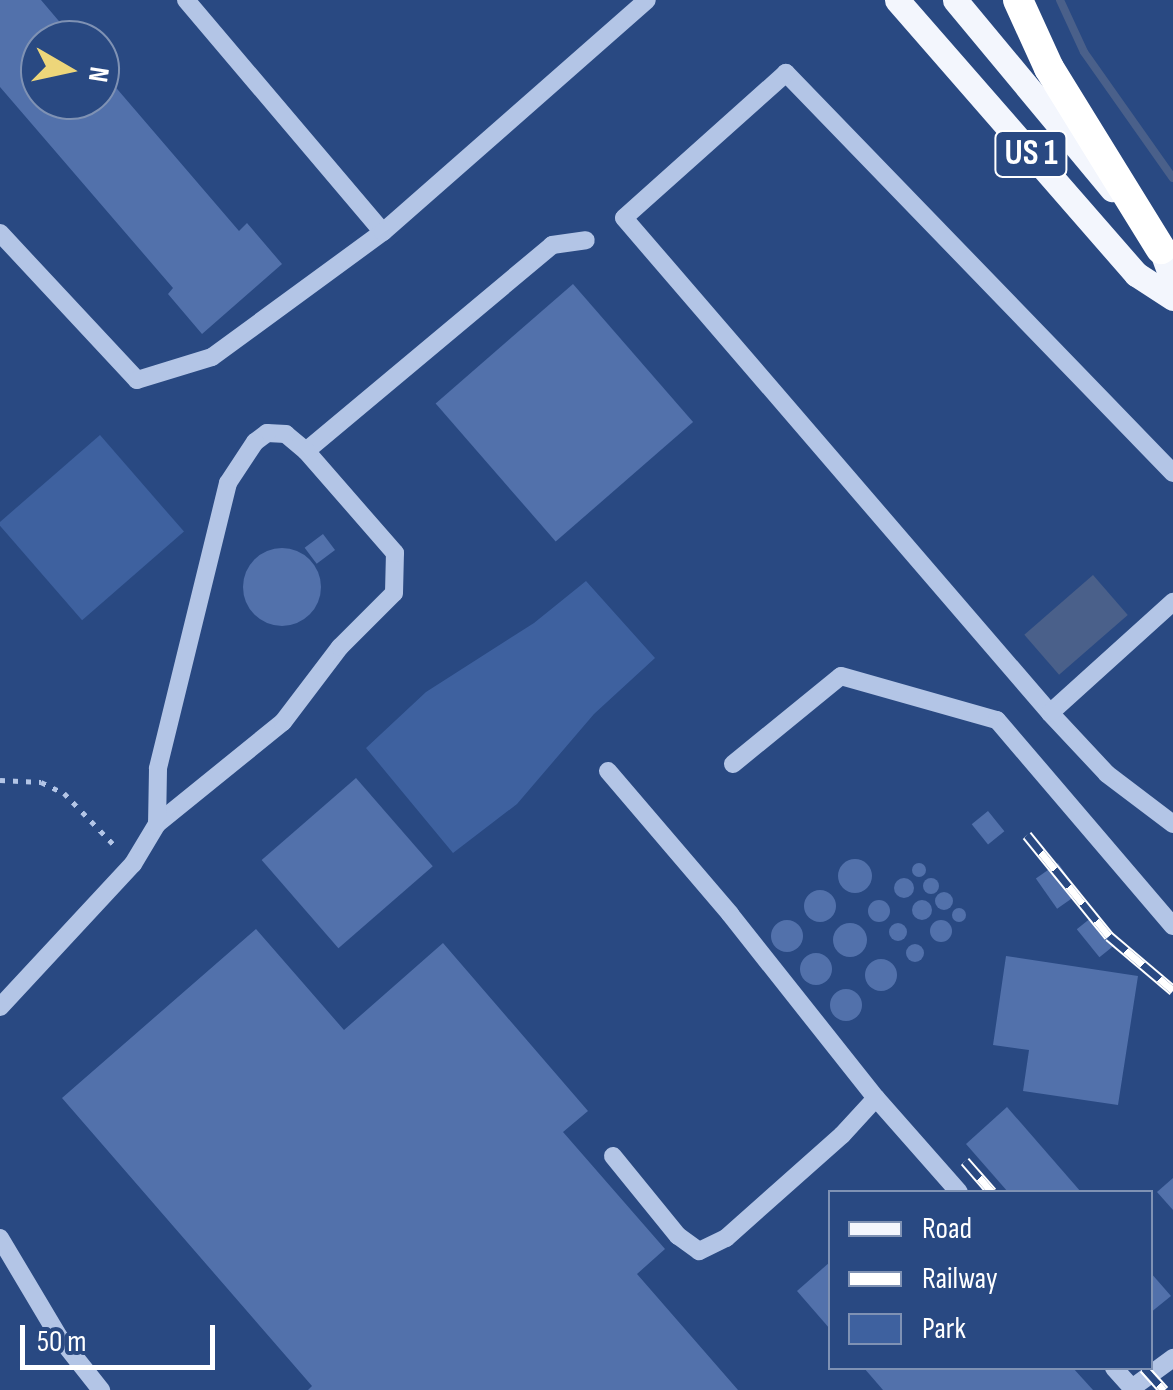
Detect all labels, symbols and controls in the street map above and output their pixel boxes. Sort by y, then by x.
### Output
north arrow [20,20,120,120]
text: N [81,64,116,84]
road number: US 1 [994,124,1068,184]
legend [828,1190,1153,1370]
text: Road [922,1211,972,1247]
text: Railway [922,1261,998,1297]
scale bar [25,1305,220,1367]
text: Park [922,1311,966,1347]
text: 50 m [37,1324,86,1360]

